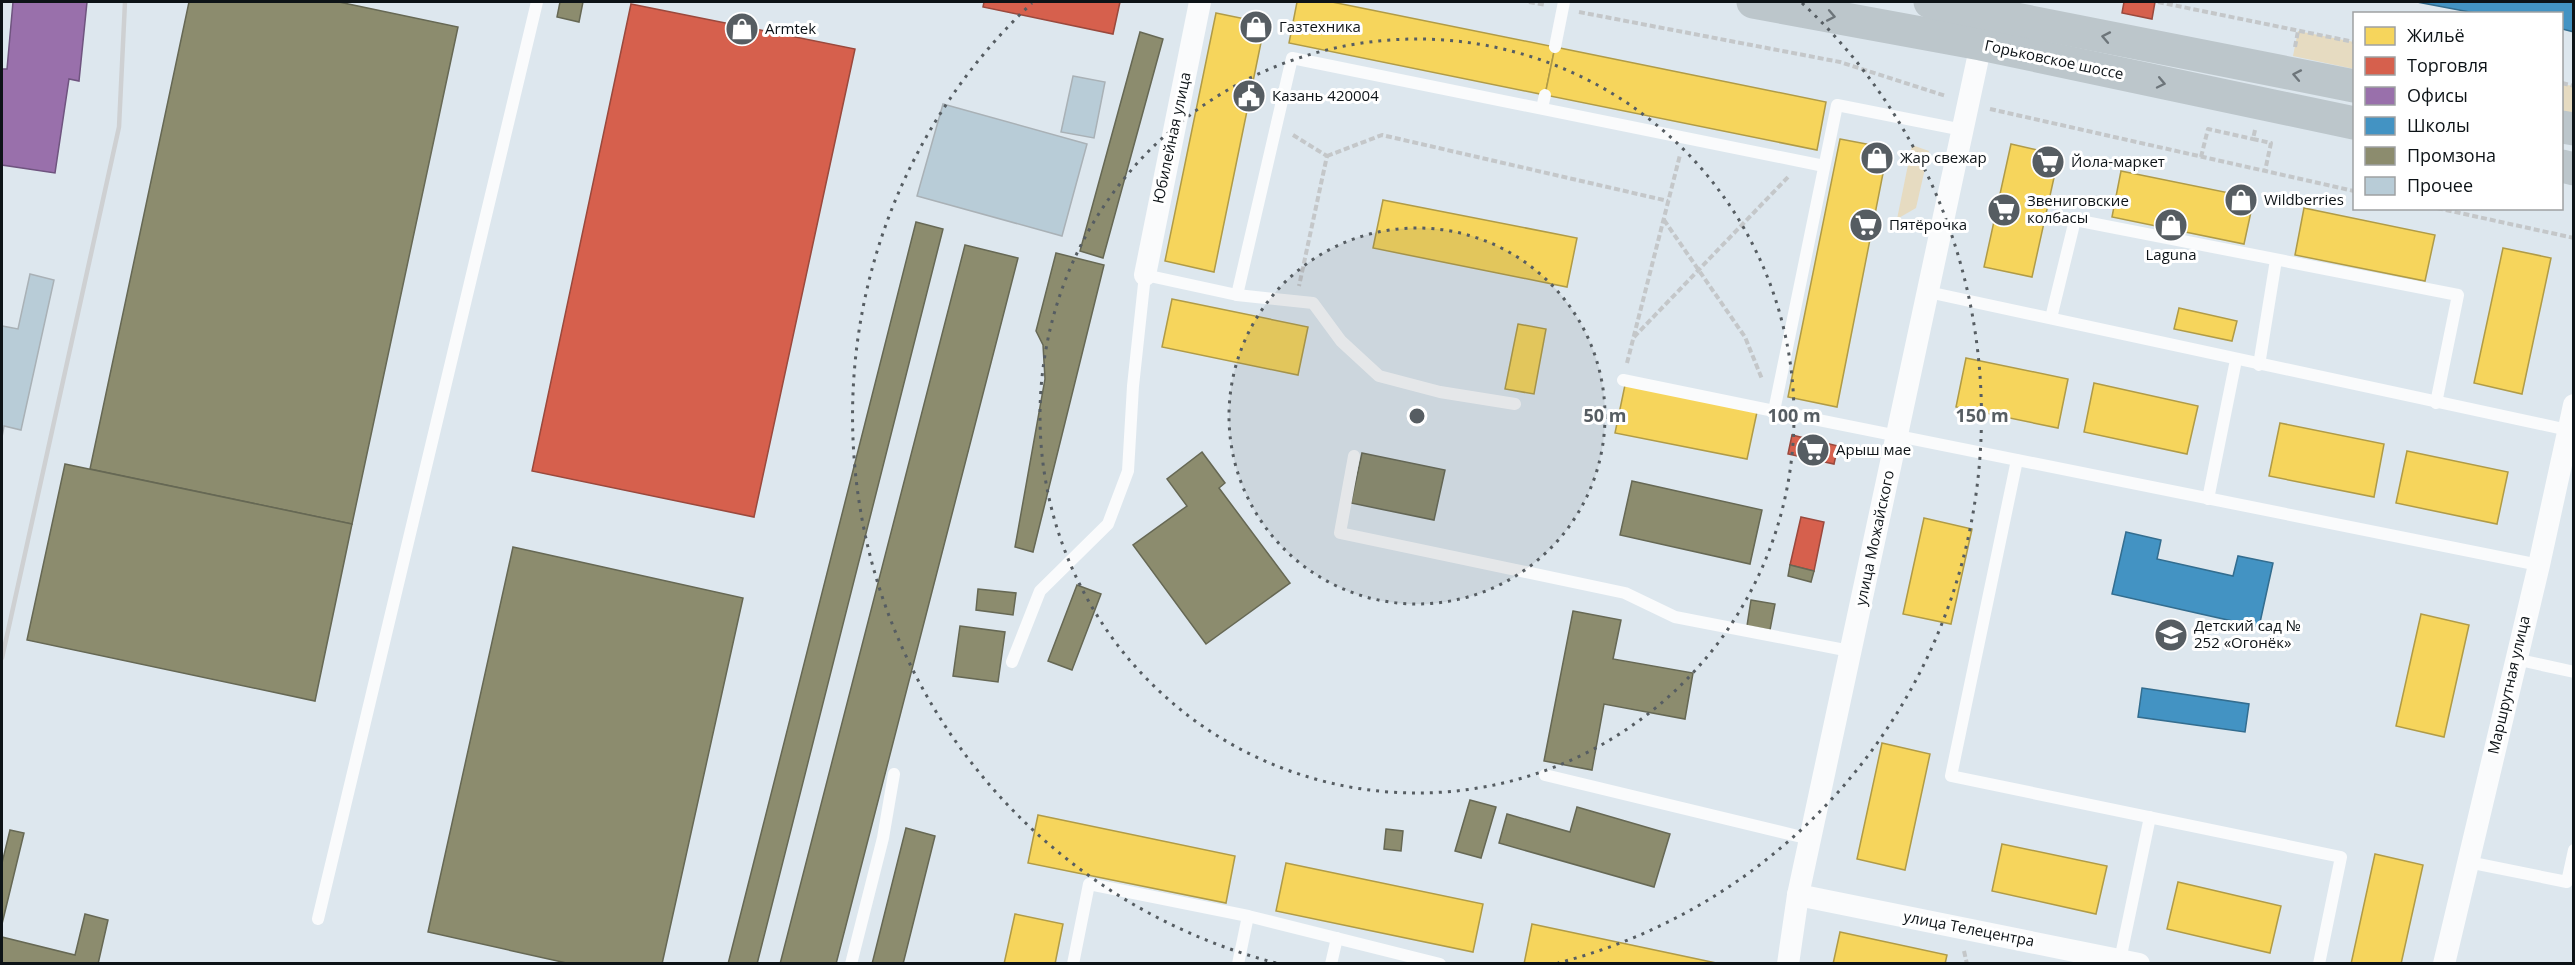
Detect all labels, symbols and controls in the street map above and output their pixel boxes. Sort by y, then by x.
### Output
shop icon: Газтехника [1238,9,1274,45]
one-way arrow [1826,9,1836,22]
shop icon: Armtek [724,11,760,47]
legend [2353,12,2563,210]
place label: Газтехника [1279,16,1361,36]
place label: Armtek [765,18,816,38]
text: Жильё [2407,23,2465,47]
one-way arrow [2101,31,2111,44]
street label: Горьковское шоссе [1983,35,2126,84]
text: Торговля [2407,53,2488,77]
one-way arrow [2292,69,2302,82]
street label: Юбилейная улица [1147,70,1195,205]
one-way arrow [2156,76,2166,89]
public building icon: Казань 420004 [1231,78,1267,114]
text: Офисы [2407,83,2468,107]
place label: Казань 420004 [1272,85,1379,105]
text: Школы [2407,113,2470,137]
shop icon: Жар свежар [1859,140,1895,176]
text: Промзона [2407,143,2496,167]
supermarket icon: Йола-маркет [2030,144,2066,180]
place label: Жар свежар [1900,147,1987,167]
place label: Йола-маркет [2071,151,2165,171]
text: Прочее [2407,173,2473,197]
shop icon: Wildberries [2223,182,2259,218]
place label: Wildberries [2264,189,2344,209]
place label: Звениговские колбасы [2027,190,2129,227]
supermarket icon: Звениговские колбасы [1986,192,2022,228]
supermarket icon: Пятёрочка [1848,207,1884,243]
shop icon: Laguna [2153,207,2189,243]
place label: Пятёрочка [1889,214,1967,234]
place label: Laguna [2145,244,2197,264]
text: 50 m [1584,403,1626,427]
text: 100 m [1767,403,1821,427]
text: 150 m [1955,403,2009,427]
centre of rings [1407,406,1427,426]
supermarket icon: Арыш мае [1795,432,1831,468]
place label: Арыш мае [1836,439,1911,459]
street label: улица Можайского [1850,468,1898,607]
street label: Маршрутная улица [2482,614,2534,756]
place label: Детский сад № 252 «Огонёк» [2194,615,2301,652]
school or university icon: Детский сад № 252 «Огонёк» [2153,617,2189,653]
street label: улица Телецентра [1902,906,2036,951]

